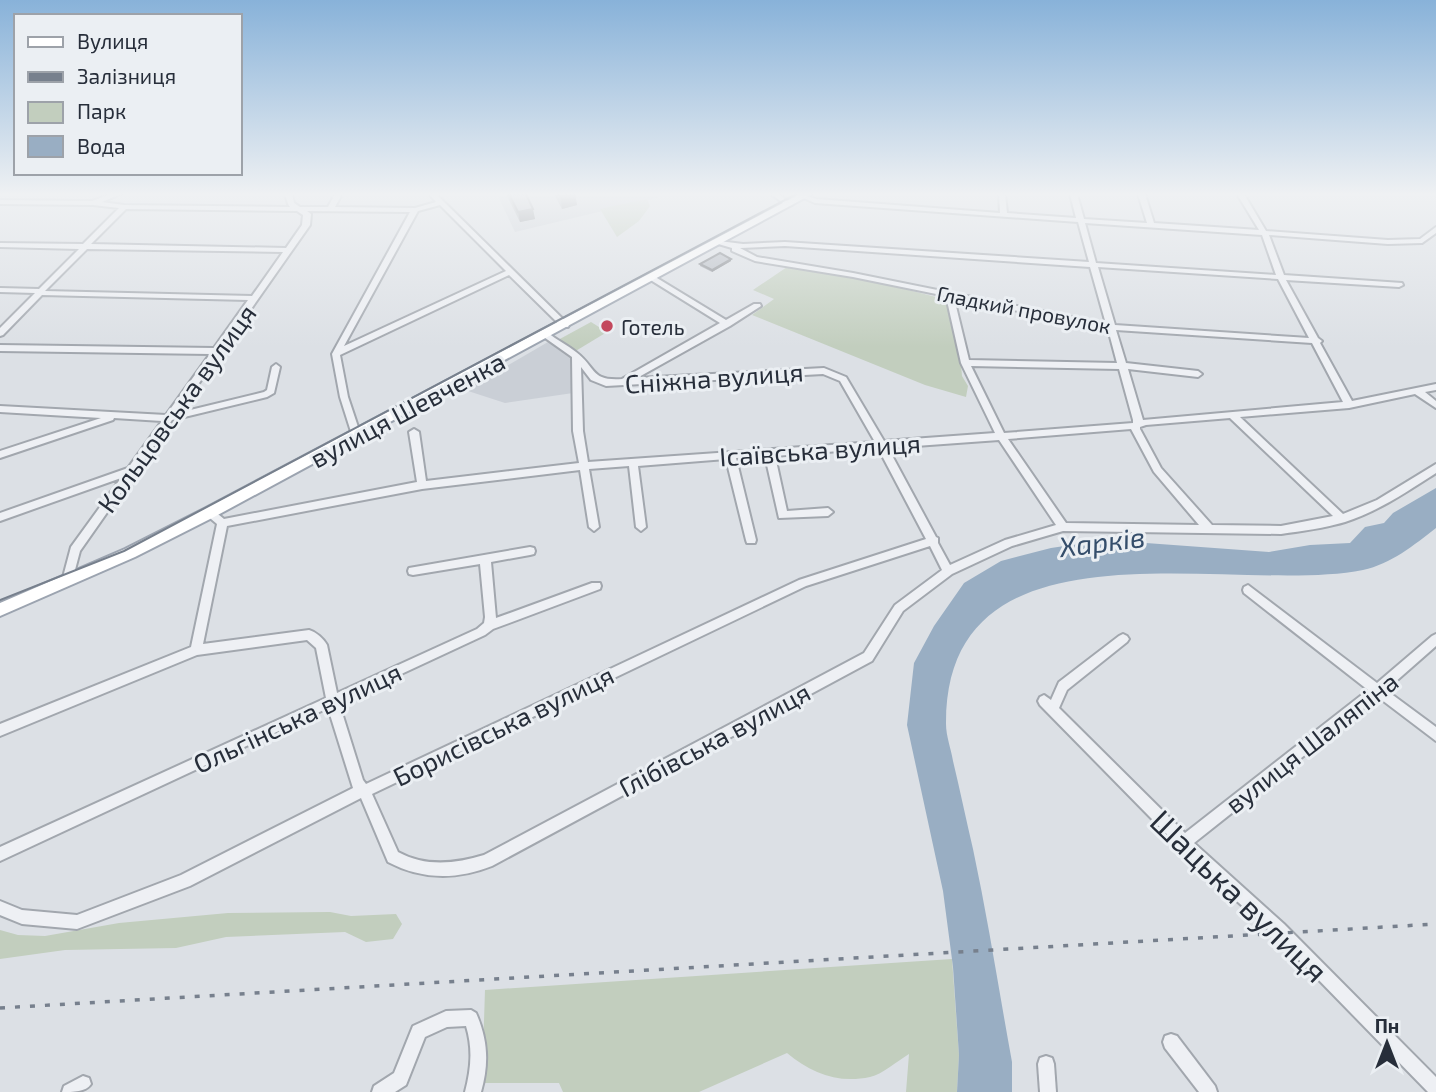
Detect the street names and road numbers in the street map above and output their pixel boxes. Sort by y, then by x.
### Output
street label: Гладкий провулок [935,280,1113,339]
street label: Кольцовська вулиця [90,298,263,519]
street label: вулиця Шевченка [304,345,510,474]
street label: Сніжна вулиця [624,355,804,400]
street label: Ісаївська вулиця [718,426,922,472]
street label: Ольгінська вулиця [188,655,406,780]
street label: Борисівська вулиця [388,658,619,793]
street label: вулиця Шаляпіна [1218,665,1404,820]
street label: Глібівська вулиця [613,675,815,803]
street label: Шацька вулиця [1143,801,1336,990]

